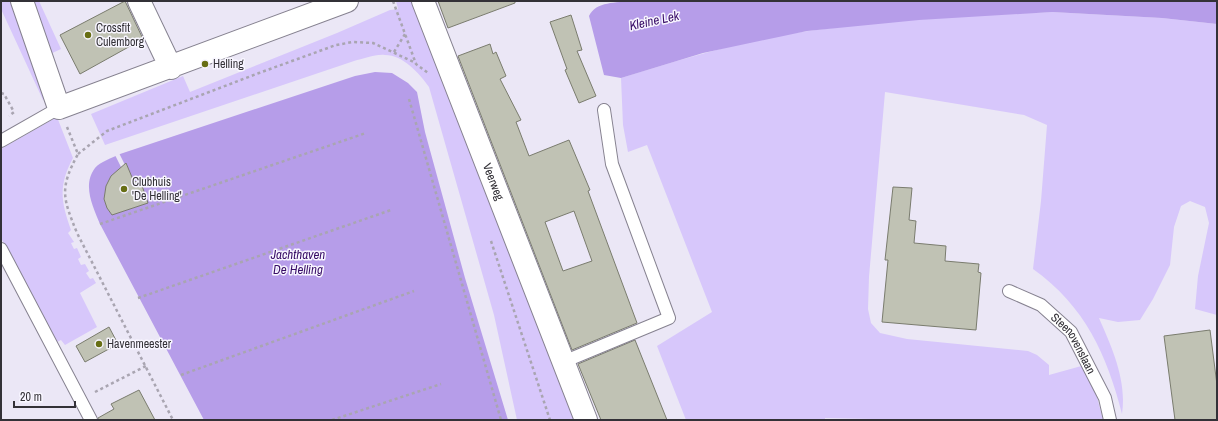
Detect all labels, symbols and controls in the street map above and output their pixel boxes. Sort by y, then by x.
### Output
water label: Kleine Lek [628,7,681,34]
place label: Crossfit Culemborg [96,20,145,50]
marker: Crossfit Culemborg [83,30,93,40]
place label: Helling [213,56,244,72]
marker: Helling [200,59,210,69]
street label: Veerweg [479,161,508,203]
place label: Clubhuis 'De Helling' [132,174,182,204]
marker: Clubhuis 'De Helling' [119,184,129,194]
water label: Jachthaven De Helling [270,246,325,278]
street label: Steenovenslaan [1047,310,1099,377]
place label: Havenmeester [107,336,172,352]
marker: Havenmeester [94,339,104,349]
scale bar [14,383,75,409]
text: 20 m [20,389,42,405]

